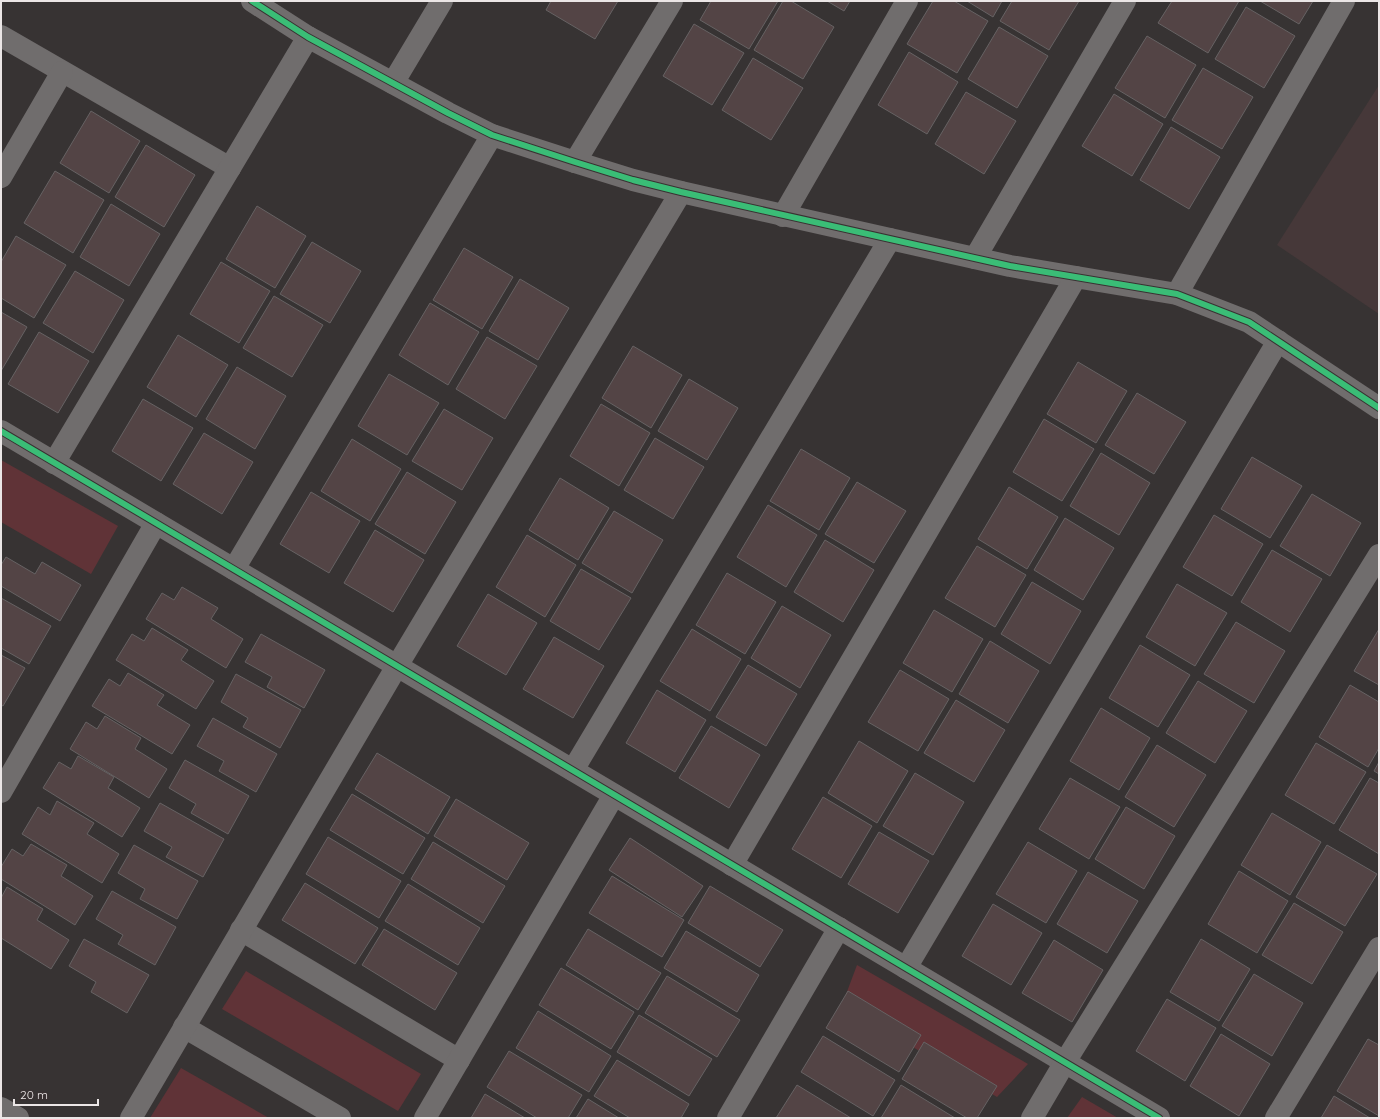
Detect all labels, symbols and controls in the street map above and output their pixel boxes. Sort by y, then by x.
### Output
scale bar [14,1081,98,1107]
text: 20 m [20,1087,48,1102]

